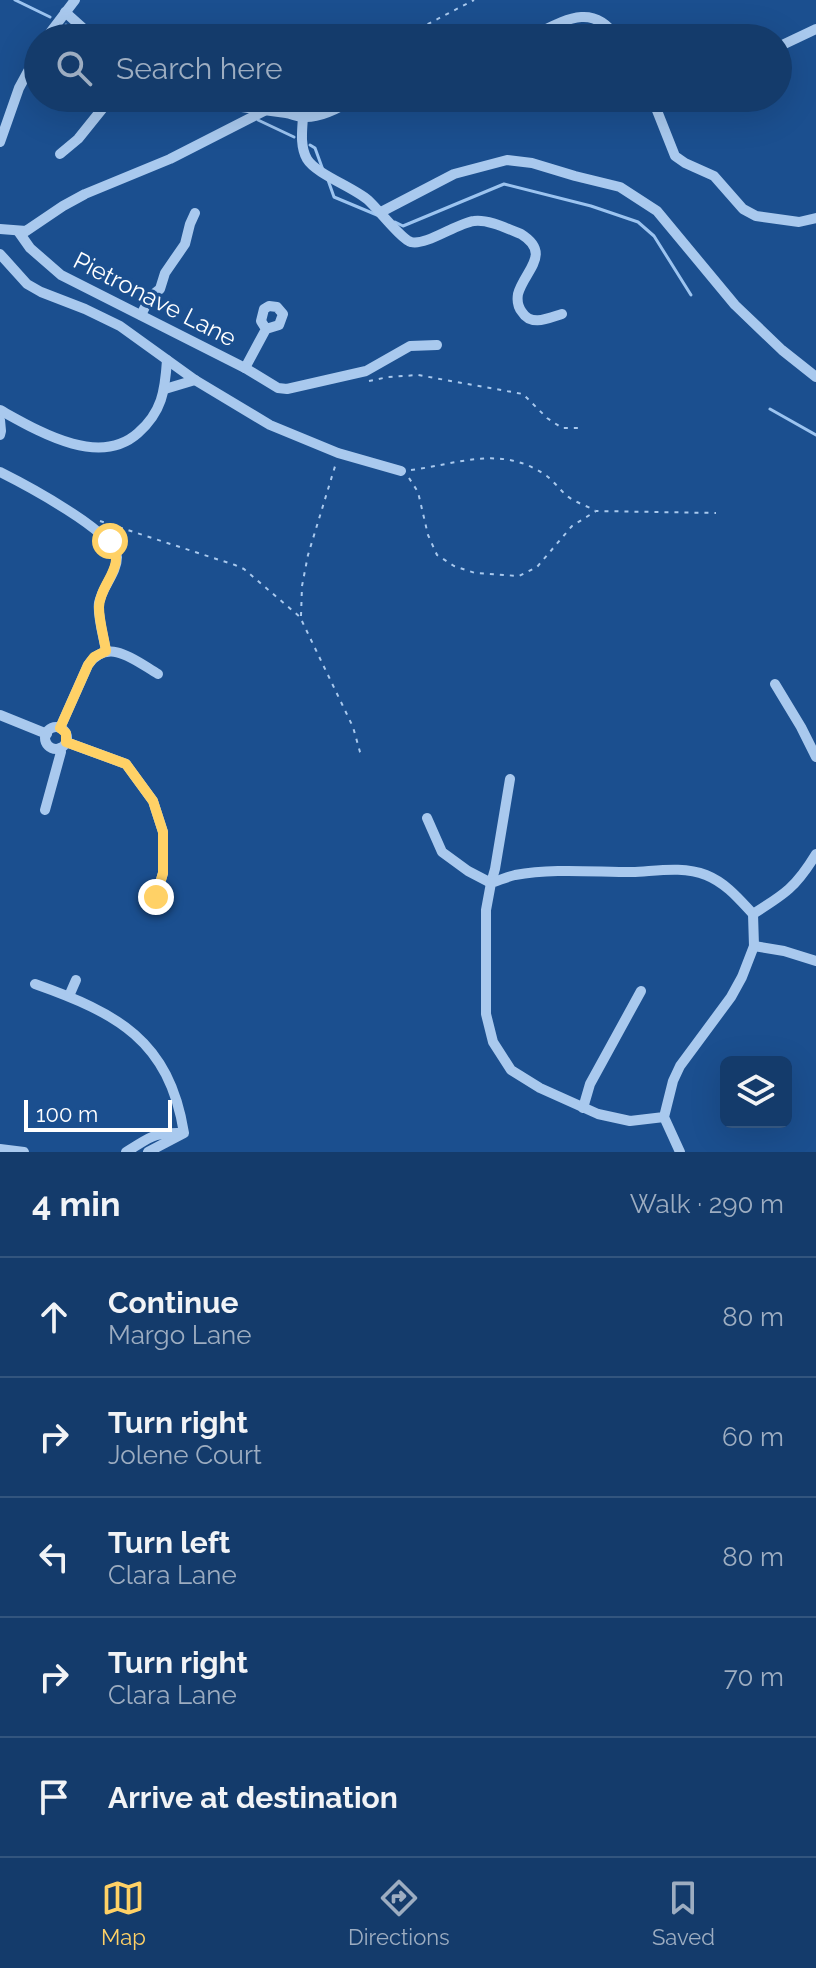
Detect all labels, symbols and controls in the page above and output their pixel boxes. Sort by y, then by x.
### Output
search box [24,24,792,112]
icon: search [52,46,96,90]
text: Search here [116,51,283,86]
street label: Pietronave Lane [69,245,241,353]
route start [92,523,128,559]
route end [138,879,174,915]
map controls [720,1056,792,1128]
button: layers [720,1056,792,1128]
scale bar [24,1096,172,1132]
text: 100 m [36,1101,98,1127]
text: 4 min [32,1184,120,1224]
text: Walk · 290 m [630,1189,784,1219]
text: Continue [108,1285,239,1320]
icon: ahead [32,1295,76,1339]
text: 80 m [722,1302,784,1332]
text: Margo Lane [108,1320,252,1350]
text: Turn right [108,1405,248,1440]
icon: right [32,1415,76,1459]
text: 60 m [722,1422,784,1452]
text: Jolene Court [108,1440,262,1470]
text: Turn left [108,1525,230,1560]
icon: left [32,1535,76,1579]
text: 80 m [722,1542,784,1572]
text: Clara Lane [108,1560,237,1590]
text: Turn right [108,1645,248,1680]
icon: right [32,1655,76,1699]
text: 70 m [724,1662,784,1692]
text: Clara Lane [108,1680,237,1710]
icon: arrive [32,1775,76,1819]
text: Arrive at destination [108,1780,398,1815]
tab: Map [101,1876,146,1950]
tab: Directions [348,1876,450,1950]
tab: Saved [652,1876,715,1950]

